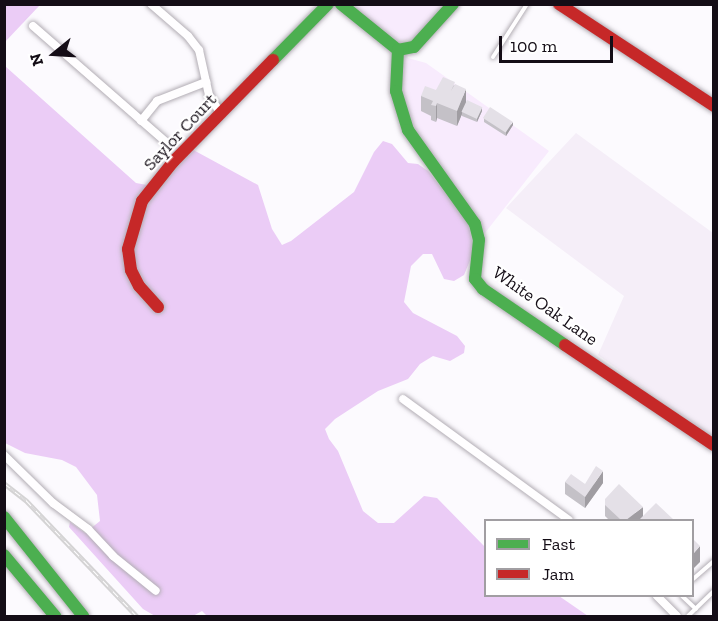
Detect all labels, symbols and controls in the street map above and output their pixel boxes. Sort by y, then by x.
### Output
north arrow [24,24,84,84]
scale bar [502,24,616,62]
text: 100 m [510,35,557,57]
text: N [25,51,47,68]
street label: Saylor Court [139,89,221,175]
street label: White Oak Lane [488,262,602,350]
legend [484,519,694,597]
text: Fast [542,533,575,555]
text: Jam [542,563,574,585]

